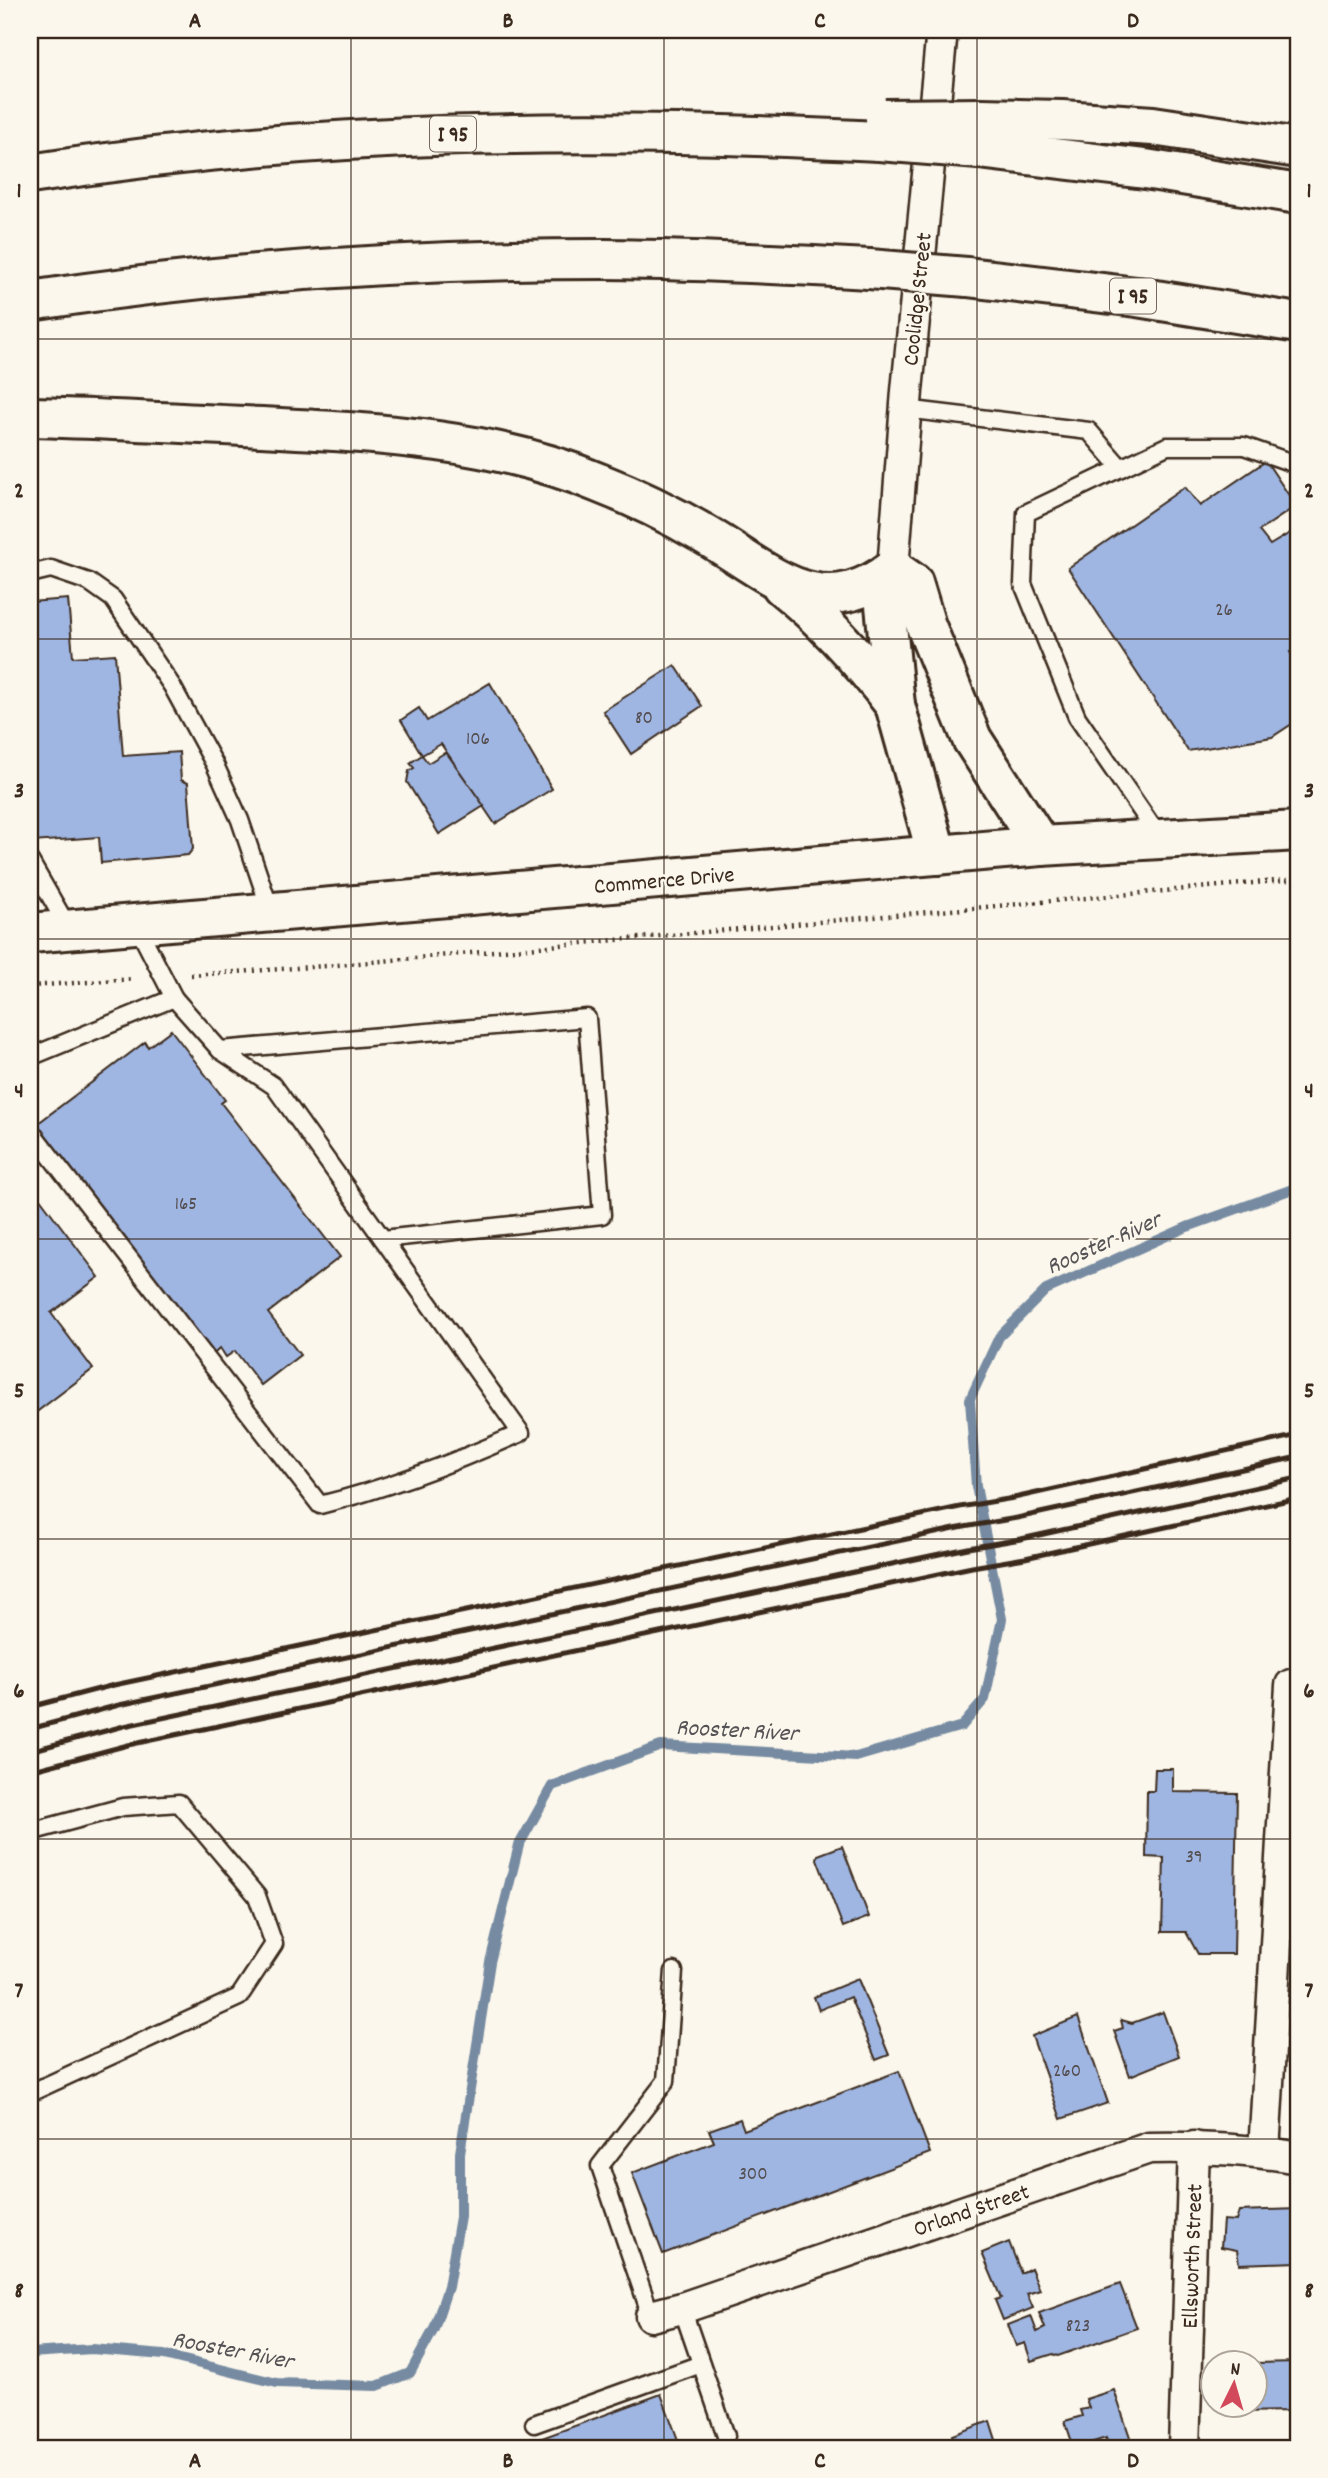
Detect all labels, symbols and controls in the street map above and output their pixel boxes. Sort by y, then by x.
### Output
text: A [189,6,201,39]
text: B [503,6,514,39]
text: C [814,6,826,39]
text: D [1127,6,1139,39]
road number: I 95 [430,116,476,152]
text: 1 [16,176,22,209]
text: 1 [1306,176,1312,209]
street label: Coolidge Street [896,231,943,368]
road number: I 95 [1110,278,1156,314]
text: 2 [14,476,24,509]
text: 2 [1304,476,1314,509]
house number: 26 [1215,598,1233,625]
house number: 80 [635,706,653,733]
house number: 106 [466,727,490,754]
text: 3 [14,776,24,809]
text: 3 [1304,776,1314,809]
street label: Commerce Drive [593,860,736,905]
text: 4 [14,1076,24,1109]
text: 4 [1304,1076,1314,1109]
house number: 165 [175,1192,197,1219]
water label: Rooster River [1041,1203,1170,1285]
text: 5 [14,1376,24,1409]
text: 5 [1304,1376,1314,1409]
text: 6 [13,1676,25,1709]
text: 6 [1303,1676,1315,1709]
water label: Rooster River [675,1712,802,1752]
house number: 39 [1185,1845,1203,1872]
text: 7 [15,1976,24,2009]
text: 7 [1305,1976,1314,2009]
house number: 260 [1053,2059,1081,2086]
house number: 300 [738,2162,768,2189]
street label: Orland Street [910,2177,1035,2248]
street label: Ellsworth Street [1175,2183,1214,2329]
text: 8 [14,2276,24,2309]
text: 8 [1304,2276,1314,2309]
house number: 823 [1066,2314,1090,2341]
water label: Rooster River [169,2324,299,2381]
north arrow [1198,2348,1268,2418]
text: N [1229,2357,1241,2384]
text: A [189,2446,201,2478]
text: B [503,2446,514,2478]
text: C [814,2446,826,2478]
text: D [1127,2446,1139,2478]

